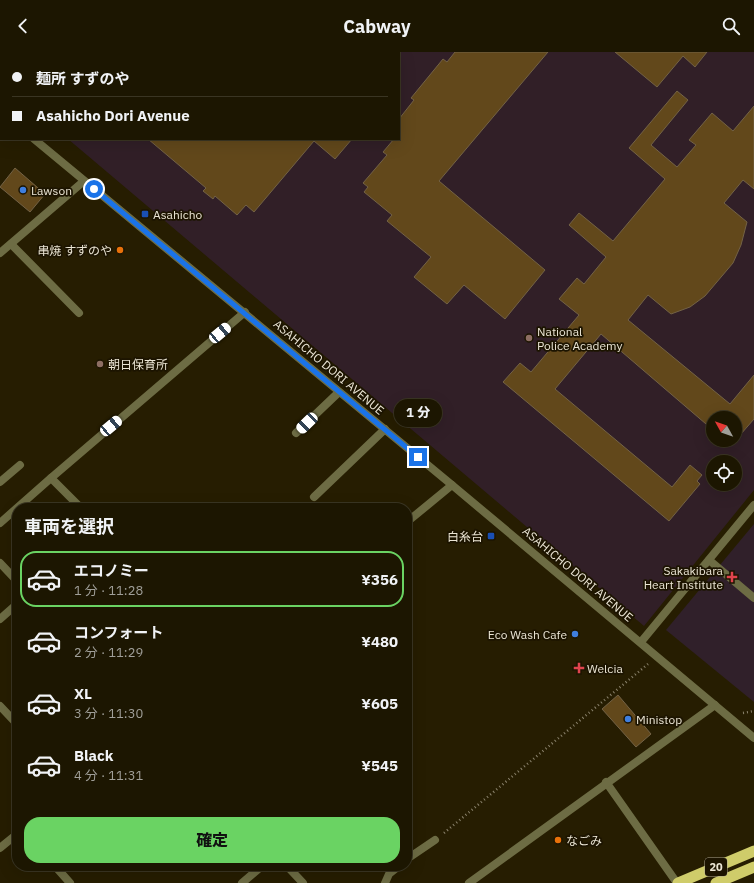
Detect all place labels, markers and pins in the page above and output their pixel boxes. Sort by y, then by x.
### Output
place label: Lawson [31,183,72,198]
marker: Lawson [18,185,28,195]
place label: Asahicho [153,207,203,222]
marker: Asahicho [140,209,150,219]
place label: 串焼 すずのや [37,243,112,258]
marker: 串焼 すずのや [115,245,125,255]
place label: National Police Academy [537,324,622,353]
marker: National Police Academy [524,333,534,343]
place label: 朝日保育所 [108,357,168,372]
marker: 朝日保育所 [95,359,105,369]
place label: 白糸台 [447,529,483,544]
marker: 白糸台 [486,531,496,541]
place label: Sakakibara Heart Institute [644,563,724,592]
marker: Sakakibara Heart Institute [726,571,738,583]
place label: Eco Wash Cafe [488,627,567,642]
marker: Eco Wash Cafe [570,629,580,639]
place label: Welcia [587,661,623,676]
marker: Welcia [574,663,584,673]
place label: Ministop [636,712,682,727]
marker: Ministop [623,714,633,724]
place label: なごみ [566,833,602,848]
marker: なごみ [553,835,563,845]

